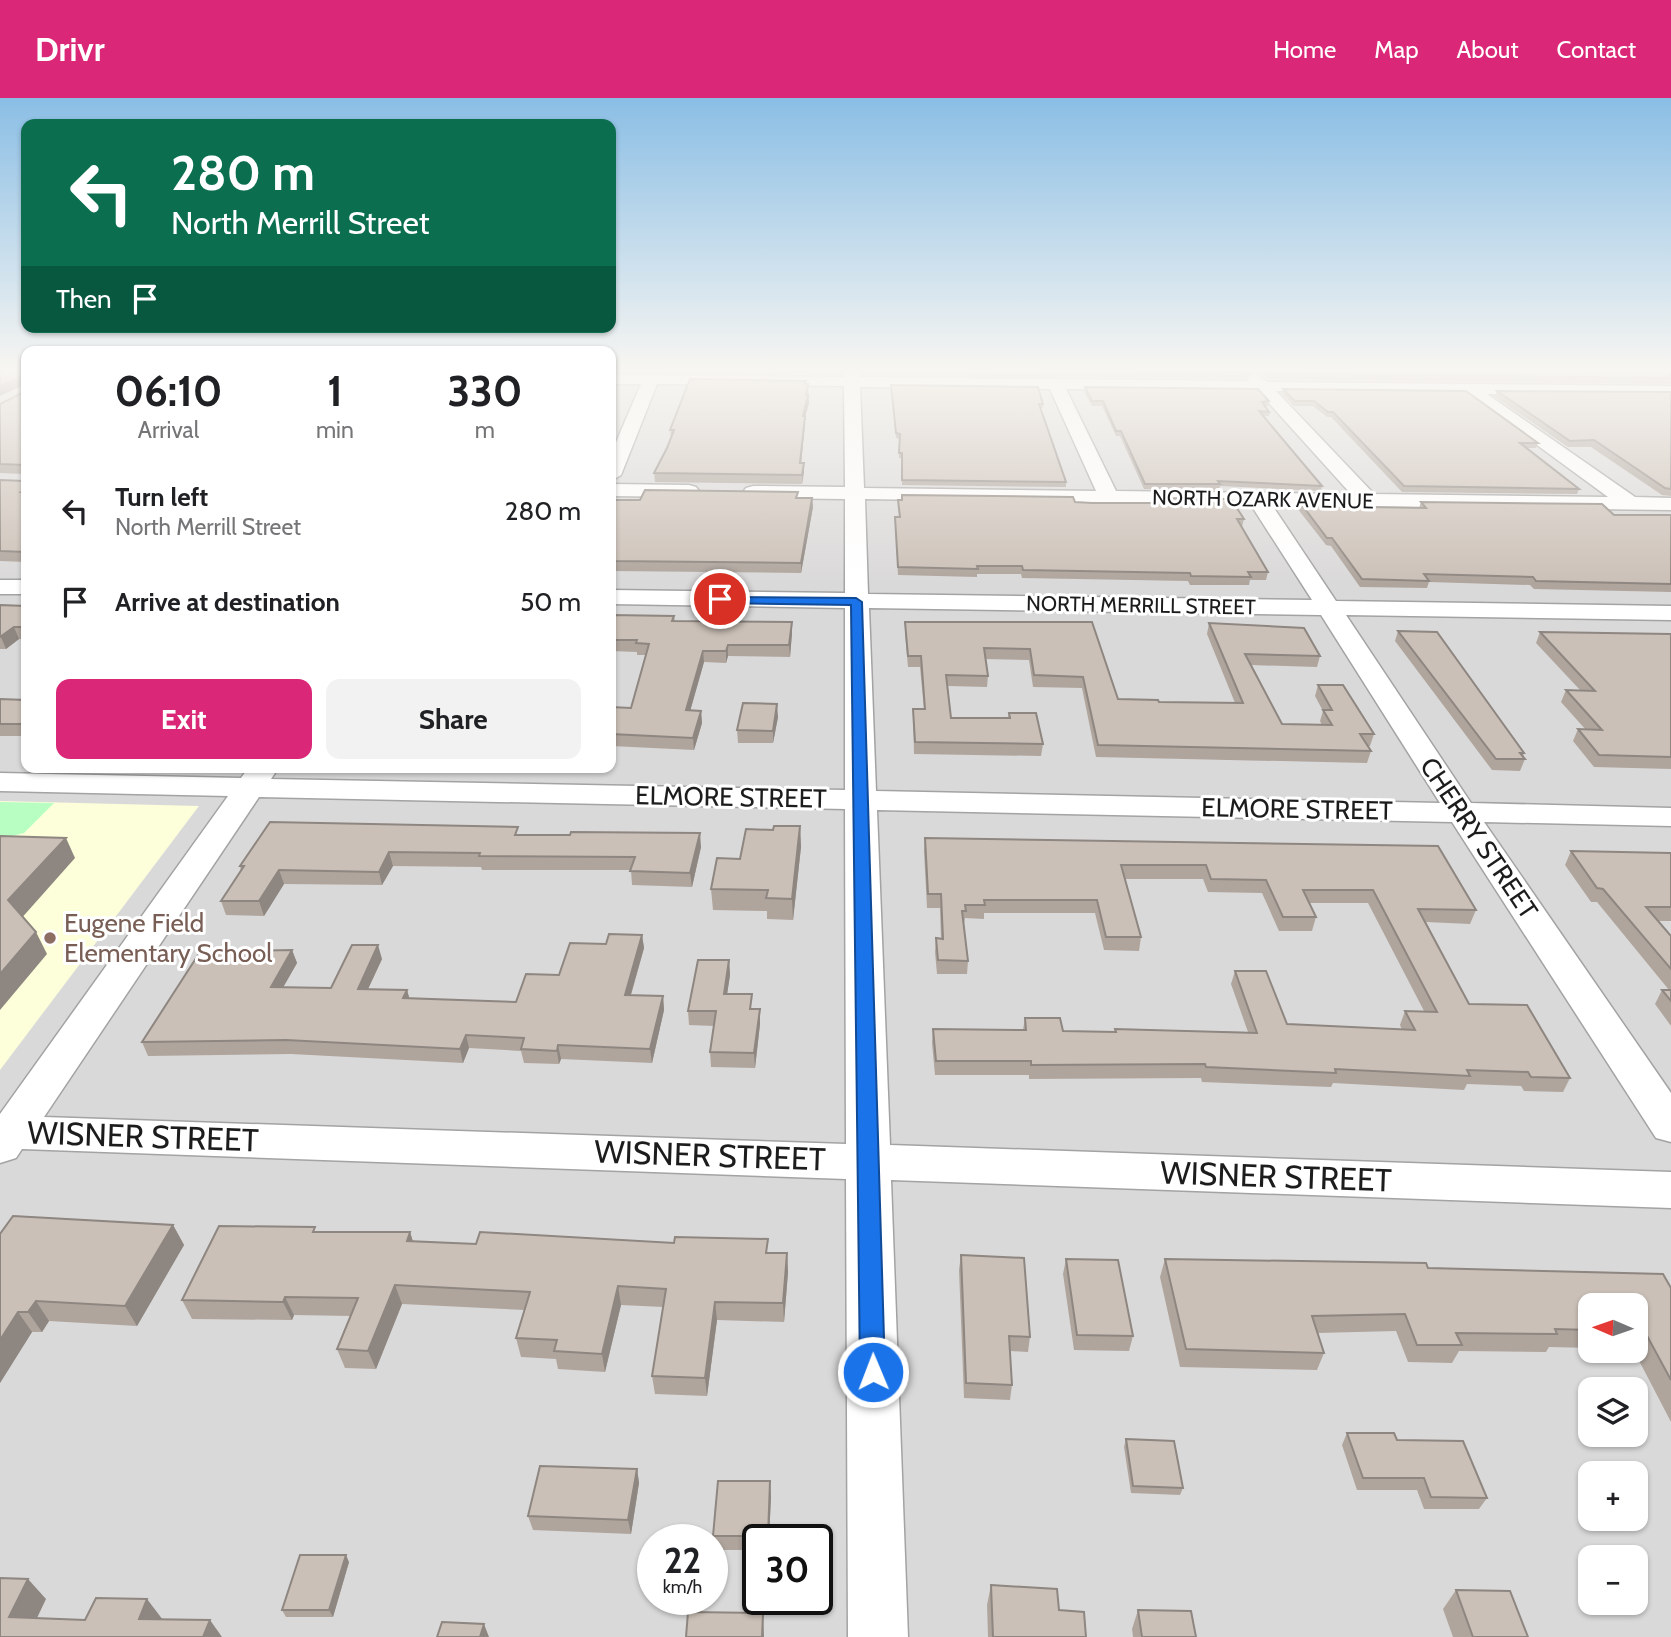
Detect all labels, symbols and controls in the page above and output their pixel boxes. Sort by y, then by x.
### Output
text: Drivr [35,29,105,69]
text: Home [1273,35,1336,64]
text: Map [1374,35,1419,64]
text: About [1457,35,1519,64]
text: Contact [1557,35,1636,64]
text: 280 m [171,143,315,202]
icon: left [56,147,147,238]
text: North Merrill Street [171,203,430,242]
icon: arrive [126,280,164,318]
text: Then [56,283,112,315]
text: 06:10 [115,365,222,417]
text: 1 [327,365,343,417]
text: 330 [447,365,522,417]
text: Arrival [138,416,199,444]
text: min [316,416,354,444]
text: m [475,416,495,444]
text: Turn left [115,481,208,513]
street label: NORTH OZARK AVENUE [1152,485,1374,513]
icon: left [56,492,94,530]
text: 280 m [505,495,581,527]
text: North Merrill Street [115,513,301,541]
pin [690,569,750,629]
icon: arrive [701,580,739,618]
icon: arrive [56,583,94,621]
text: Arrive at destination [115,586,340,618]
text: 50 m [520,586,581,618]
street label: NORTH MERRILL STREET [1026,590,1256,620]
button: Exit [56,679,312,759]
button: Share [326,679,581,759]
street label: CHERRY STREET [1413,751,1545,925]
street label: ELMORE STREET [635,779,827,815]
street label: ELMORE STREET [1201,791,1393,827]
place label: Eugene Field Elementary School [64,907,272,969]
marker: Eugene Field Elementary School [42,930,58,946]
street label: WISNER STREET [27,1112,259,1160]
street label: WISNER STREET [594,1131,826,1179]
street label: WISNER STREET [1160,1152,1392,1200]
north arrow [1578,1293,1648,1363]
map controls [1578,1293,1648,1615]
position arrow [836,1335,910,1409]
button: layers [1578,1377,1648,1447]
button: + [1578,1461,1648,1531]
speed limit sign: 30 [742,1524,833,1615]
text: 22 [664,1539,701,1582]
button: − [1578,1545,1648,1615]
text: km/h [663,1576,702,1598]

